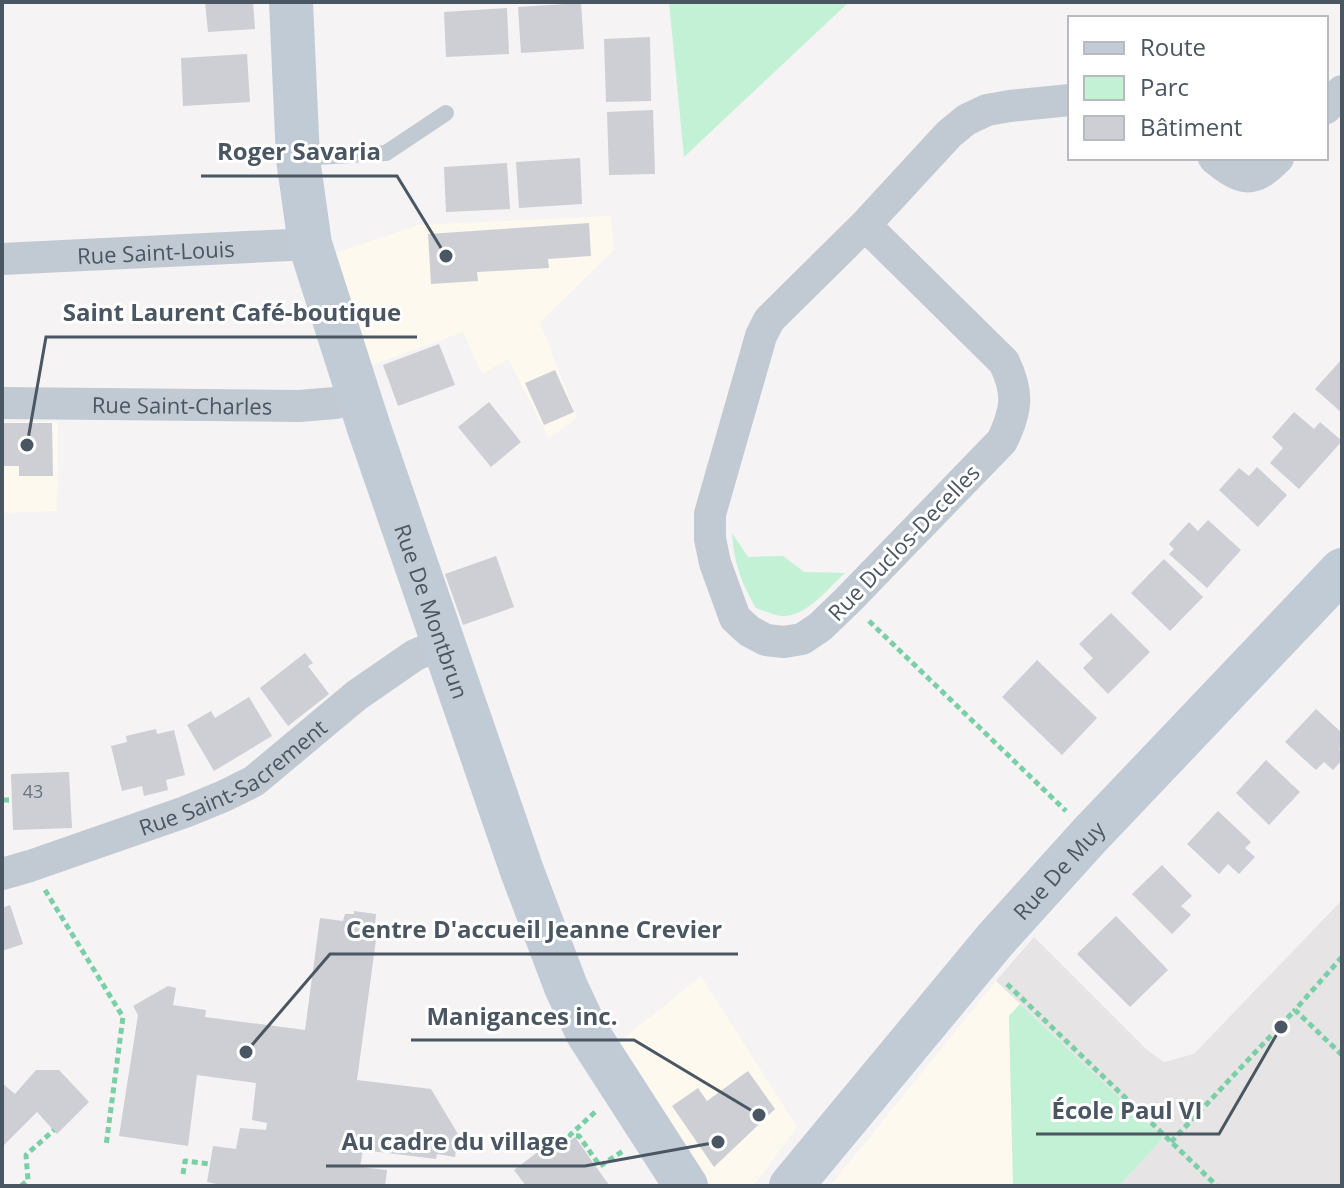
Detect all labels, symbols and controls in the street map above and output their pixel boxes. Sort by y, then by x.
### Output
legend [1068,16,1328,160]
text: Route [1140,30,1206,63]
text: Parc [1140,70,1189,103]
text: Bâtiment [1140,110,1242,143]
callout: Roger Savaria [201,128,397,176]
text: Roger Savaria [217,134,381,167]
street label: Rue Saint-Louis [76,233,235,270]
callout: Saint Laurent Café-boutique [46,289,417,337]
text: Saint Laurent Café-boutique [63,295,401,328]
street label: Rue Saint-Charles [92,389,272,421]
street label: Rue Duclos-Decelles [820,457,986,627]
street label: Rue De Montbrun [388,520,476,703]
street label: Rue Saint-Sacrement [135,712,333,842]
house number: 43 [23,779,43,803]
street label: Rue De Muy [1006,813,1112,926]
callout: Centre D'accueil Jeanne Crevier [330,906,738,954]
text: Centre D'accueil Jeanne Crevier [346,912,722,945]
callout: Manigances inc. [411,992,634,1040]
text: Manigances inc. [426,999,618,1032]
callout: École Paul VI [1036,1086,1219,1134]
text: École Paul VI [1052,1093,1202,1126]
callout: Au cadre du village [326,1118,585,1166]
text: Au cadre du village [342,1124,568,1157]

